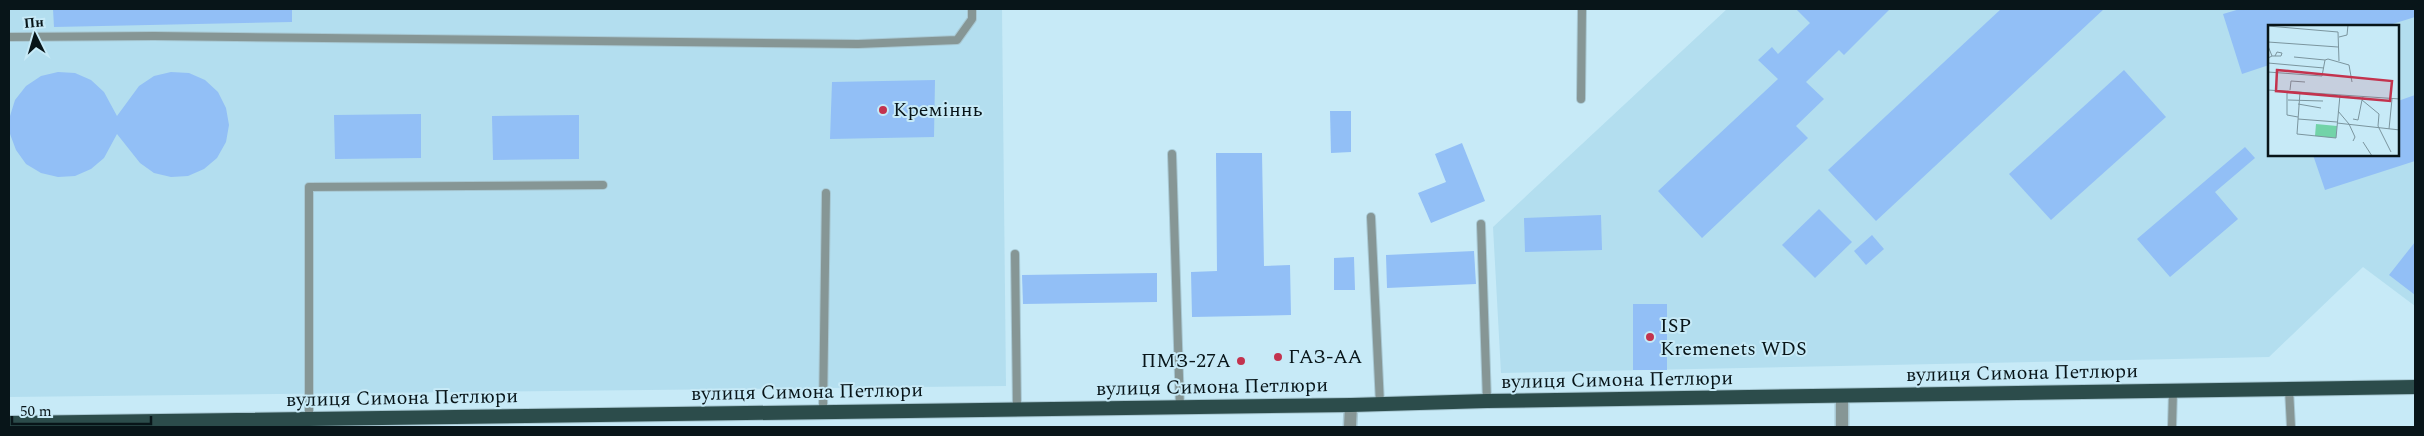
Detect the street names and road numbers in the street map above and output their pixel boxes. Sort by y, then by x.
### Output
street label: вулиця Симона Петлюри [1906,356,2138,390]
street label: вулиця Симона Петлюри [1501,363,1733,397]
street label: вулиця Симона Петлюри [1096,370,1328,404]
street label: вулиця Симона Петлюри [691,375,923,409]
street label: вулиця Симона Петлюри [286,381,518,415]

